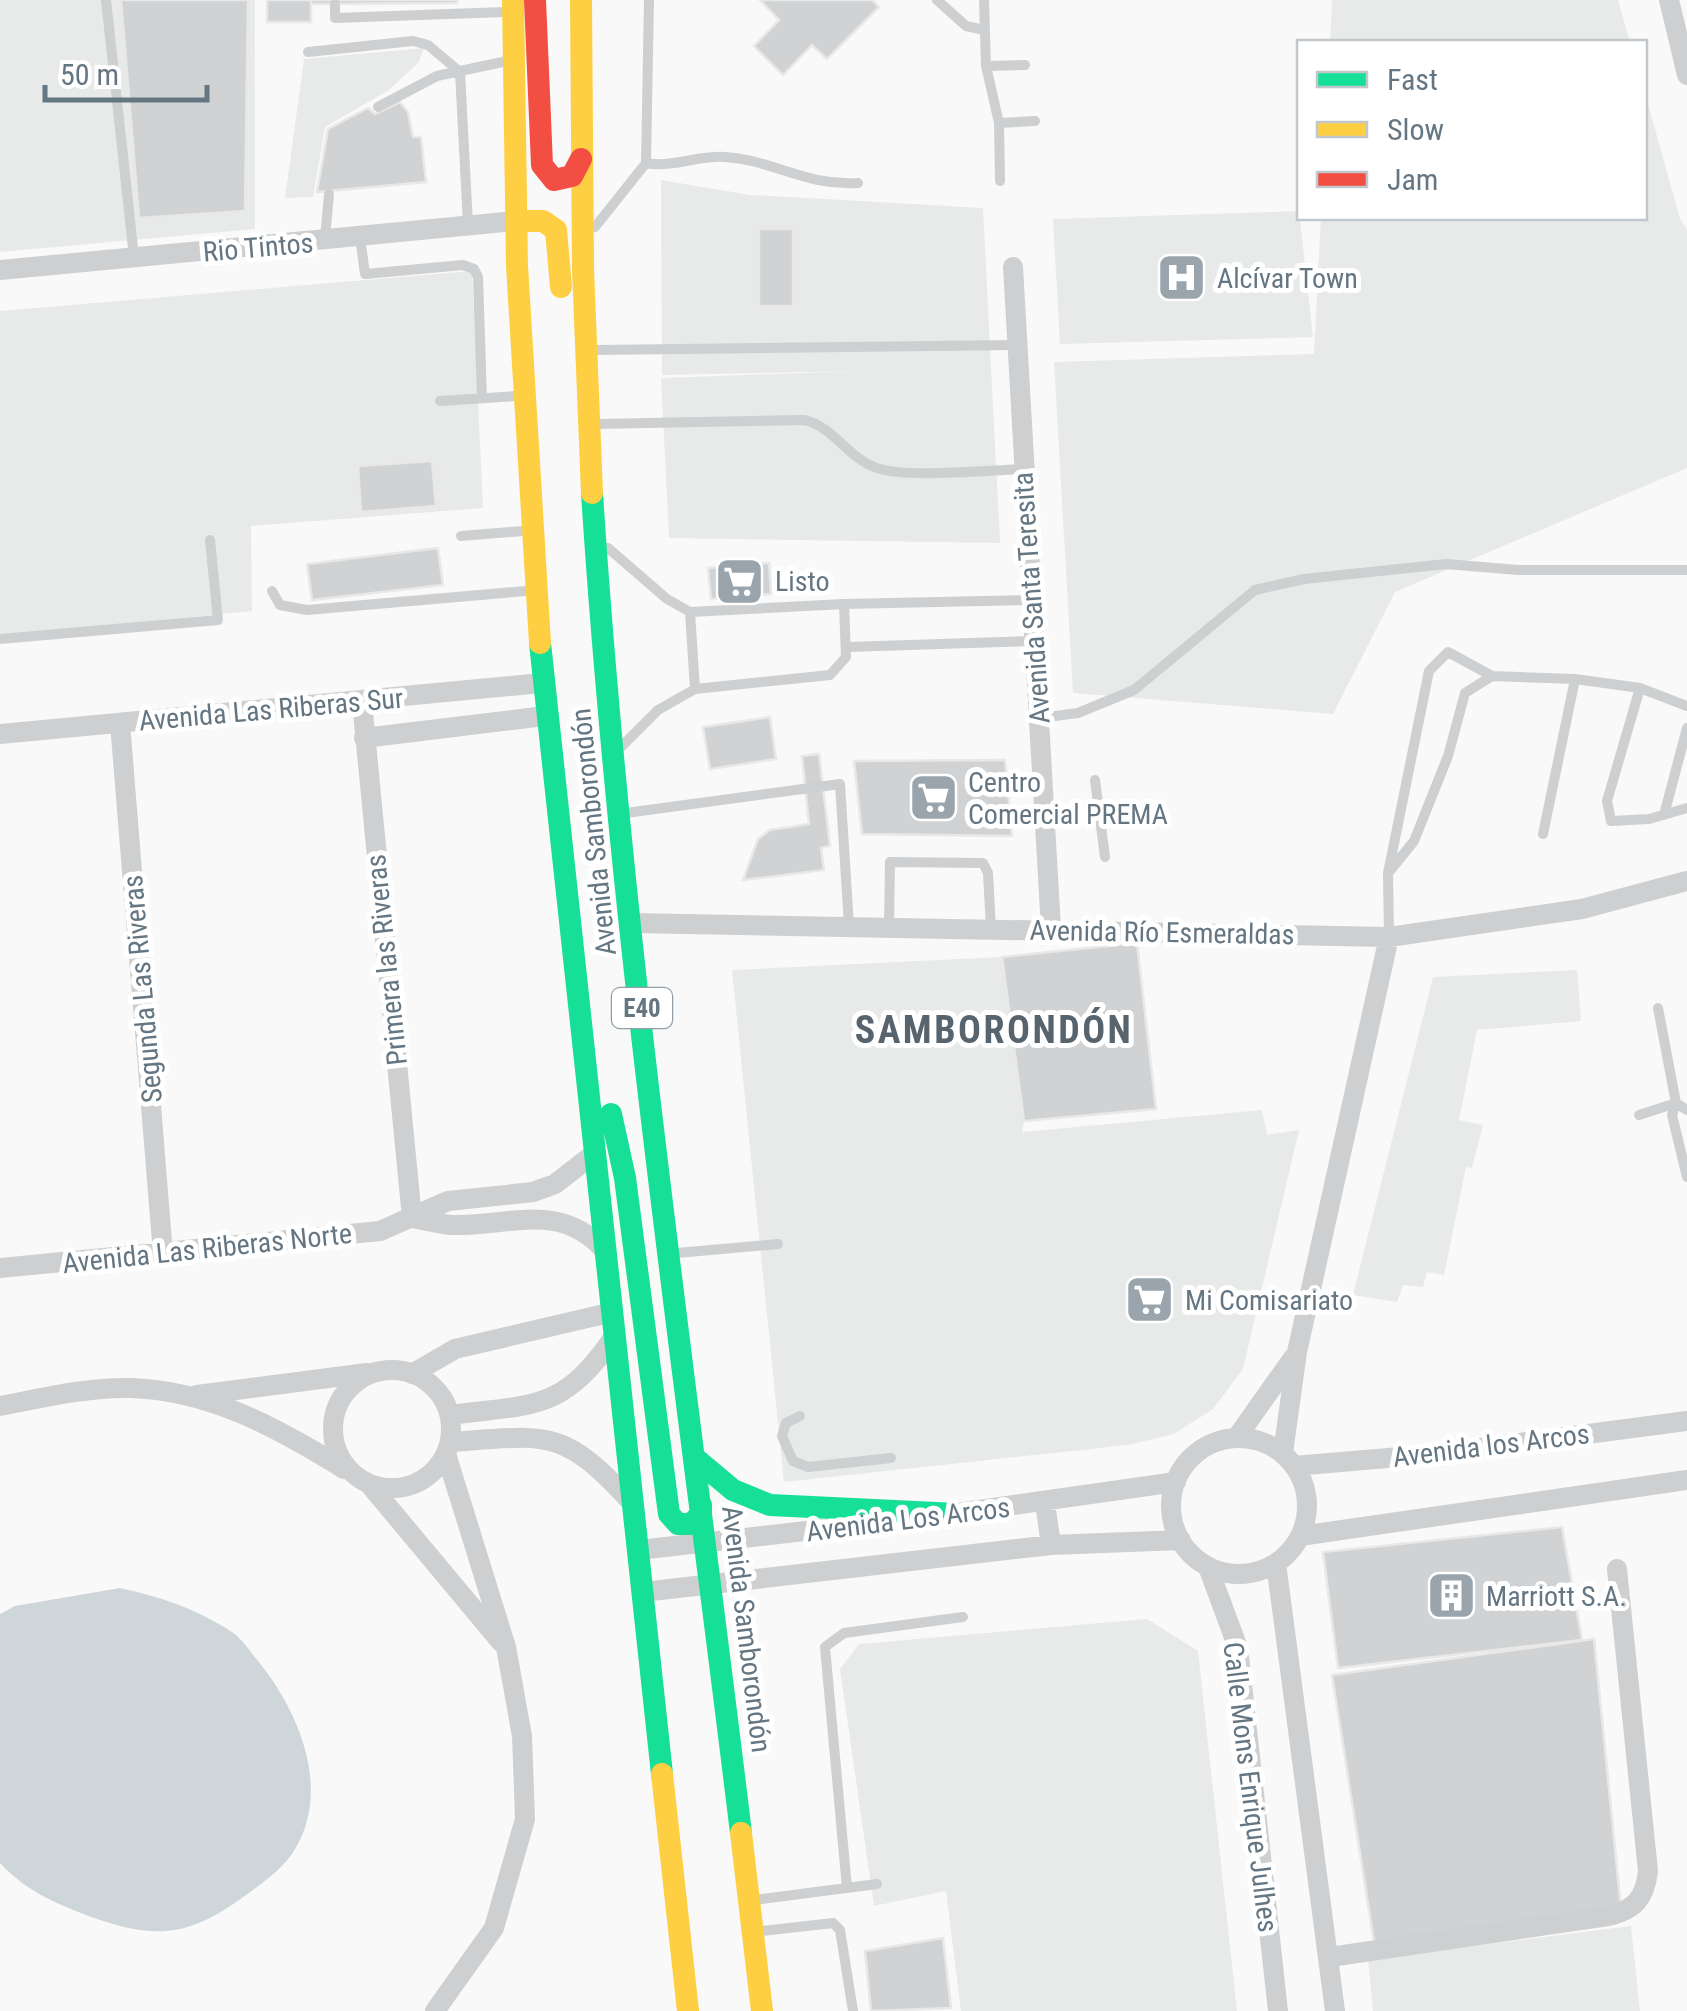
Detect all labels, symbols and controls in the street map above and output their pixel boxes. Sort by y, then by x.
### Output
scale bar [45,40,208,102]
legend [1297,40,1647,220]
text: 50 m [60,57,119,92]
text: Fast [1387,62,1438,97]
text: Slow [1387,112,1444,147]
text: Jam [1387,162,1438,197]
street label: Rio Tintos [202,226,315,269]
hospital icon: Alcívar Town [1156,252,1208,304]
place label: Alcívar Town [1217,262,1358,295]
street label: Avenida Santa Teresita [1006,471,1057,725]
supermarket icon: Listo [714,555,766,607]
place label: Listo [775,565,830,598]
street label: Avenida Las Riberas Sur [137,681,405,738]
street label: Avenida Samborondón [564,707,623,957]
place label: Centro Comercial PREMA [968,766,1168,831]
supermarket icon: Centro Comercial PREMA [907,772,959,824]
street label: Primera las Riveras [359,853,414,1067]
street label: Segunda Las Riveras [116,874,169,1104]
street label: Avenida Río Esmeraldas [1029,914,1295,951]
road number: E40 [612,988,672,1028]
district label: SAMBORONDÓN [855,1007,1133,1052]
street label: Avenida Las Riberas Norte [61,1217,353,1280]
supermarket icon: Mi Comisariato [1124,1274,1176,1326]
place label: Mi Comisariato [1185,1284,1353,1317]
street label: Avenida los Arcos [1391,1417,1591,1474]
street label: Avenida Los Arcos [804,1491,1012,1548]
street label: Avenida Samborondón [715,1504,778,1754]
building icon: Marriott S.A. [1425,1570,1477,1622]
place label: Marriott S.A. [1486,1580,1627,1613]
street label: Calle Mons Enrique Julhes [1216,1640,1285,1934]

